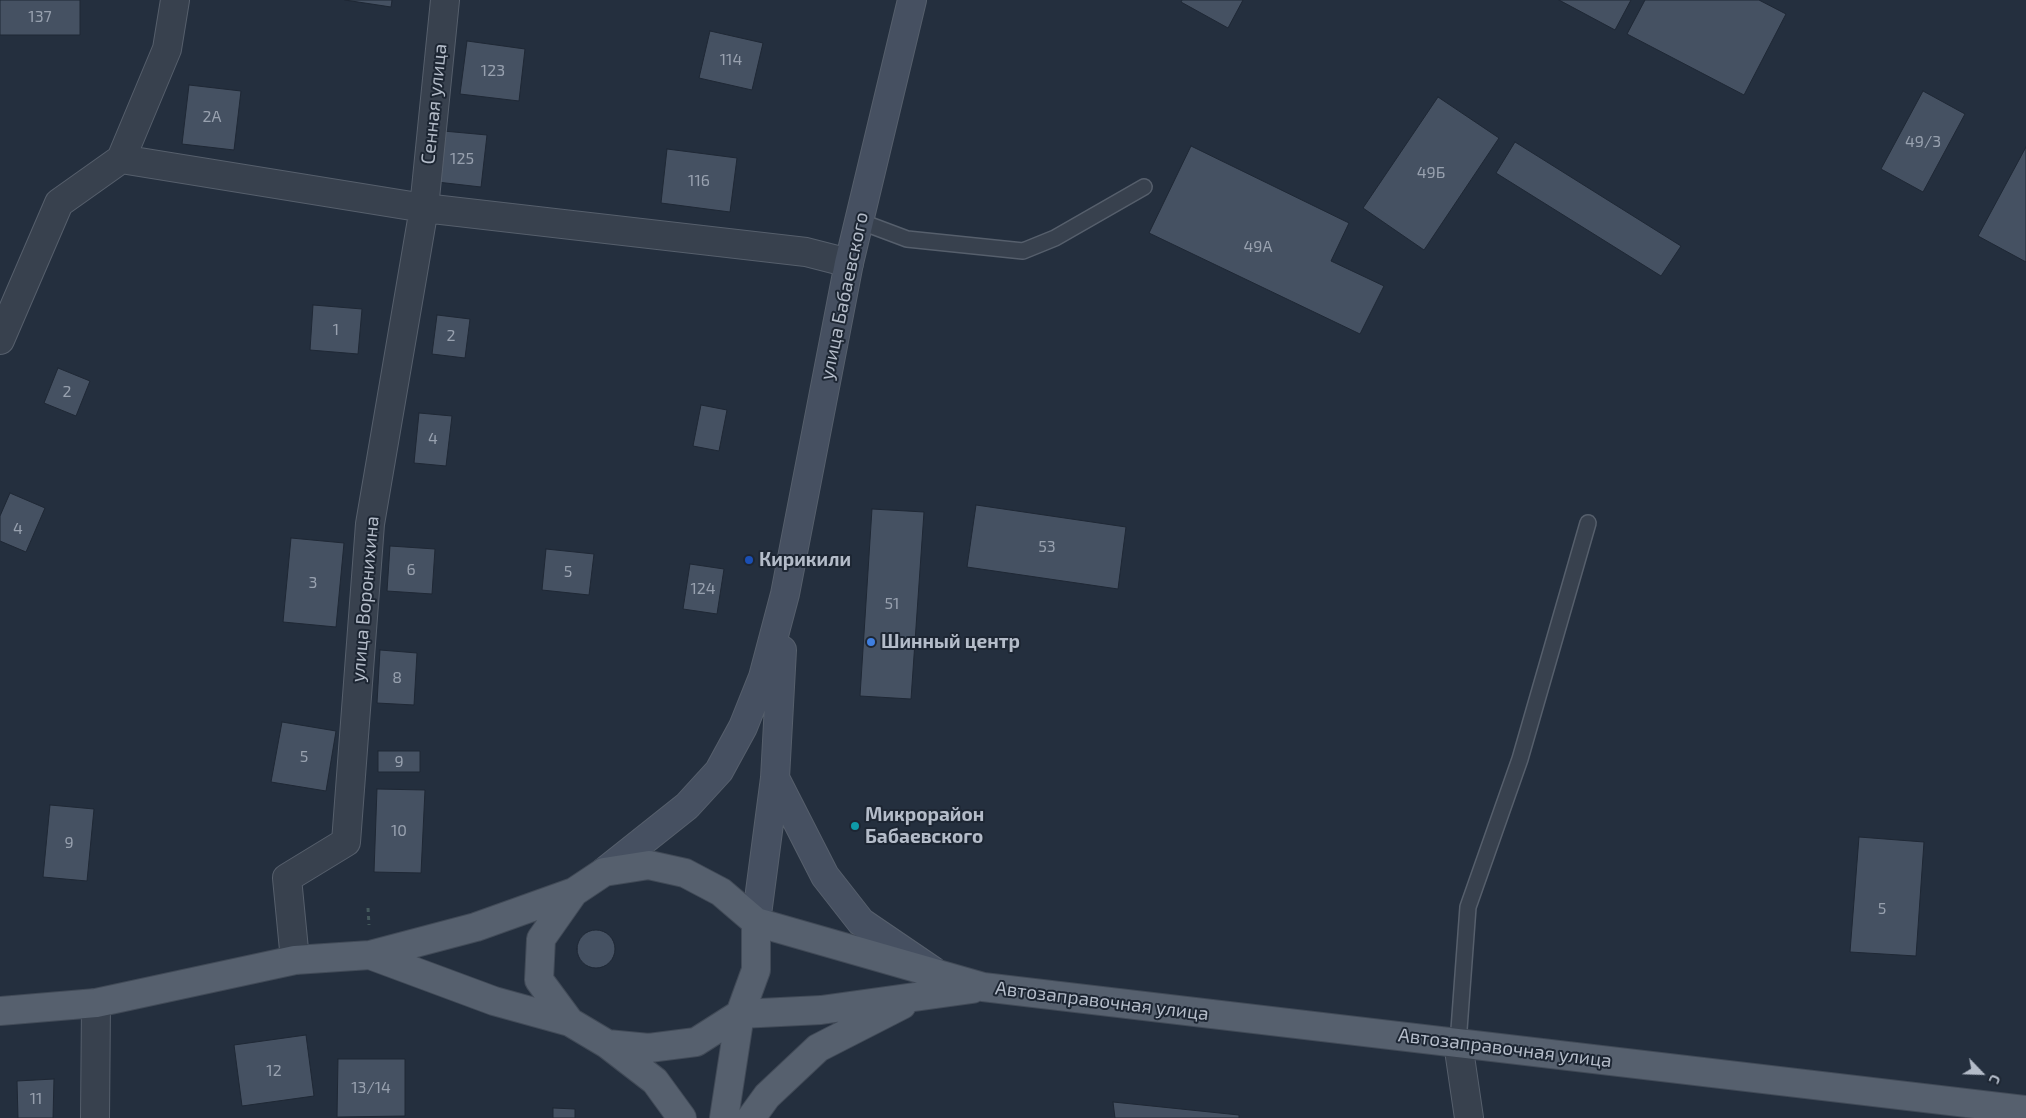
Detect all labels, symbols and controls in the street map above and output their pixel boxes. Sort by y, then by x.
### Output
house number: 137 [28,7,52,27]
street label: Сенная улица [416,43,452,165]
house number: 114 [720,50,742,70]
house number: 123 [481,61,505,81]
house number: 2А [203,107,221,127]
house number: 49/3 [1905,132,1941,152]
house number: 125 [450,149,474,169]
house number: 49Б [1417,163,1445,183]
house number: 116 [688,171,710,191]
street label: улица Бабаевского [815,210,873,382]
house number: 49А [1244,237,1272,257]
house number: 1 [333,320,339,340]
house number: 2 [447,326,455,346]
house number: 2 [63,382,71,402]
house number: 4 [428,429,438,449]
street label: улица Воронихина [346,515,384,683]
house number: 4 [13,519,23,539]
house number: 53 [1038,537,1056,557]
place label: Кирикили [759,549,851,571]
marker: Кирикили [743,554,755,566]
house number: 6 [406,560,416,580]
house number: 5 [564,562,572,582]
house number: 3 [309,573,317,593]
house number: 124 [690,579,716,599]
house number: 51 [885,594,899,614]
place label: Шинный центр [881,631,1020,653]
marker: Шинный центр [865,636,877,648]
house number: 8 [392,668,402,688]
house number: 5 [300,747,308,767]
house number: 9 [394,752,404,772]
place label: Микрорайон Бабаевского [865,804,984,848]
marker: Микрорайон Бабаевского [849,820,861,832]
house number: 10 [391,821,407,841]
house number: 9 [64,833,74,853]
house number: 5 [1878,899,1886,919]
street label: Автозаправочная улица [994,977,1210,1025]
street label: Автозаправочная улица [1397,1024,1613,1072]
north arrow [1956,1048,2006,1098]
house number: 12 [266,1061,282,1081]
text: С [1986,1072,2005,1087]
house number: 13/14 [351,1078,391,1098]
house number: 11 [30,1089,42,1109]

